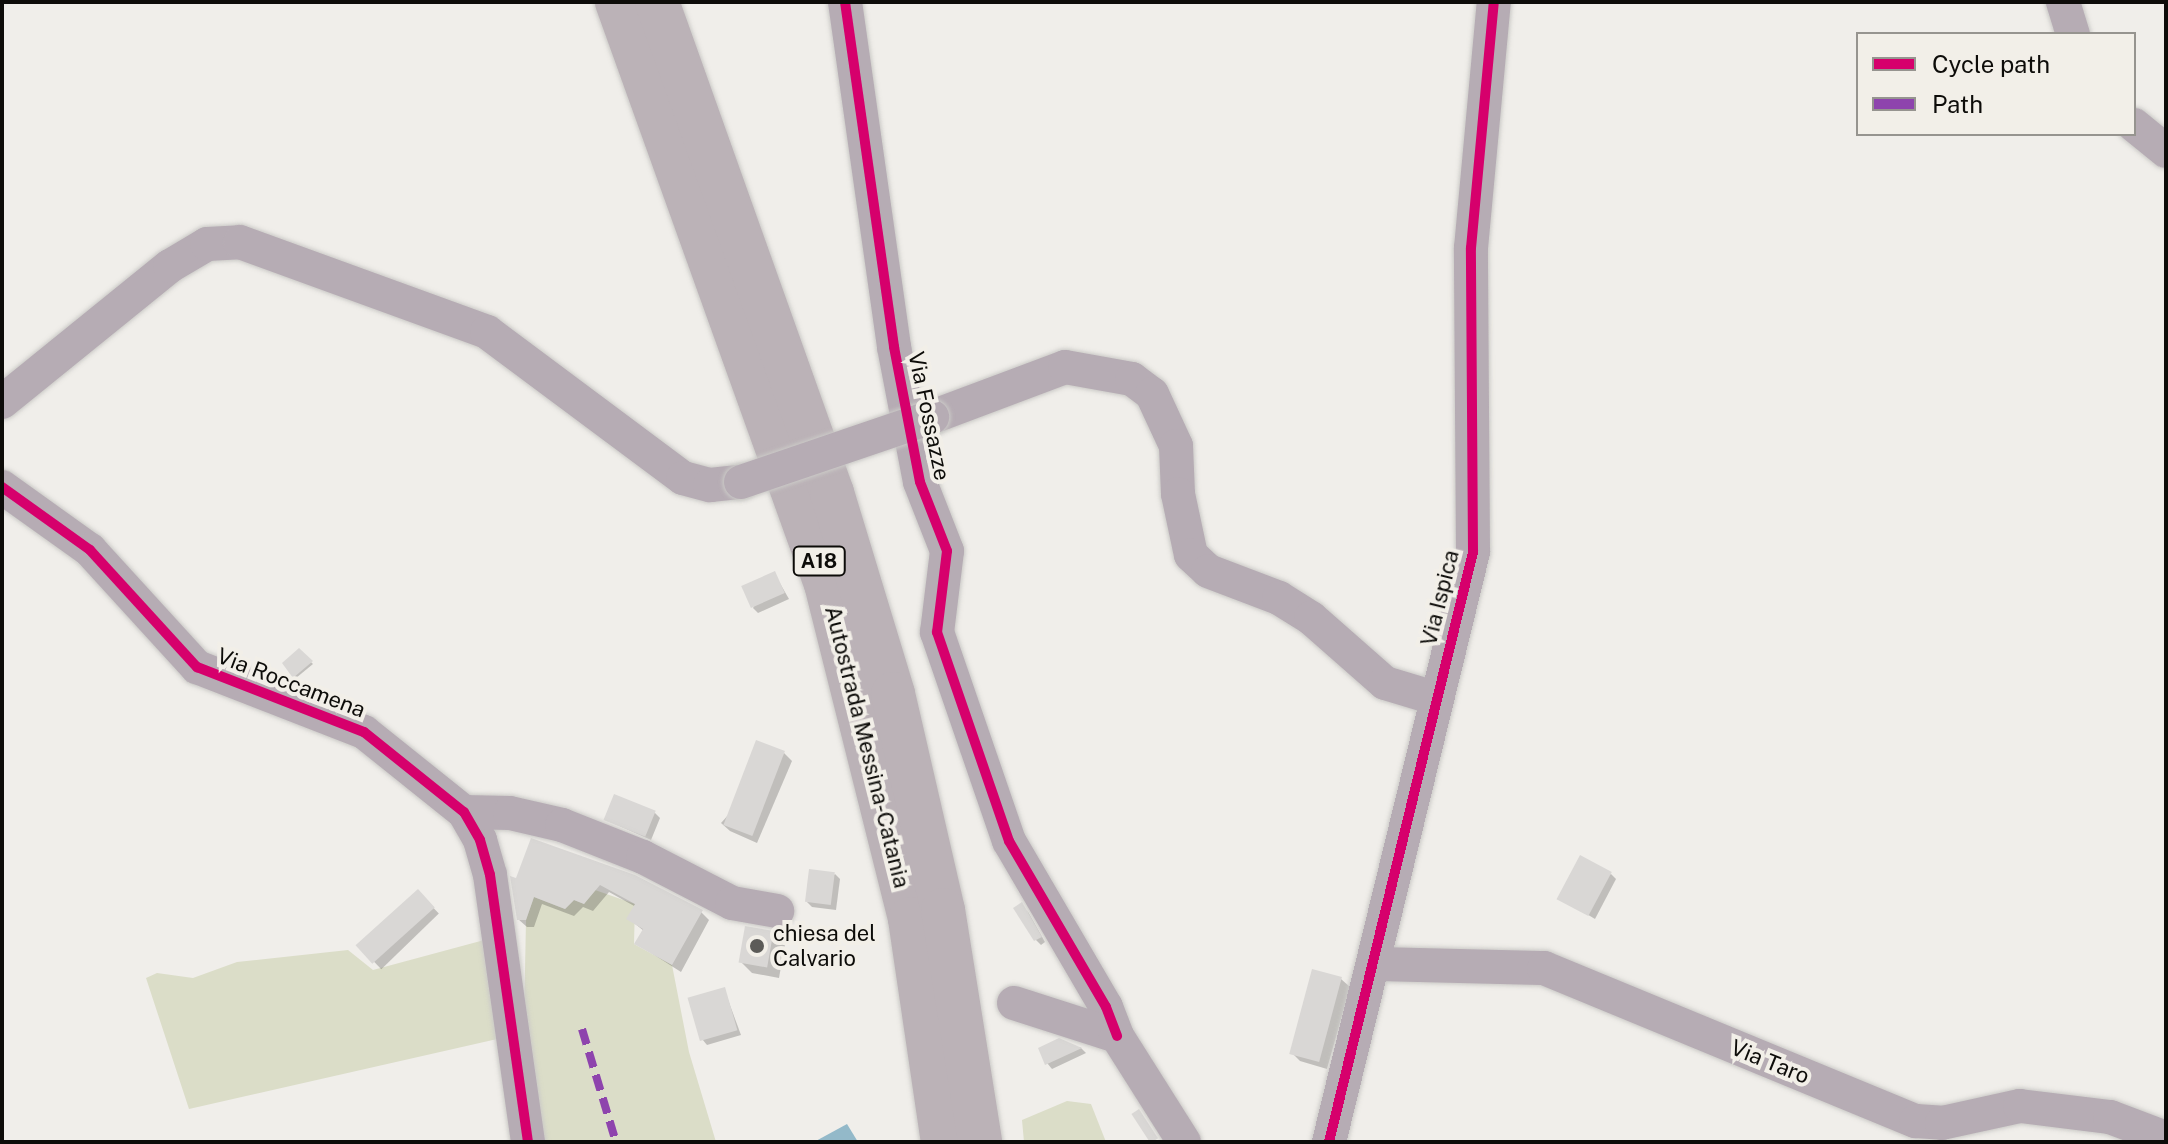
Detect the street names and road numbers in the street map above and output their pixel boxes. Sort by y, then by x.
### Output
street label: Via Fossazze [902,349,956,483]
road number: A18 [791,545,847,577]
street label: Via Ispica [1415,547,1465,649]
street label: Autostrada Messina-Catania [819,603,915,891]
street label: Via Roccamena [213,643,369,723]
street label: Via Taro [1727,1034,1813,1090]

